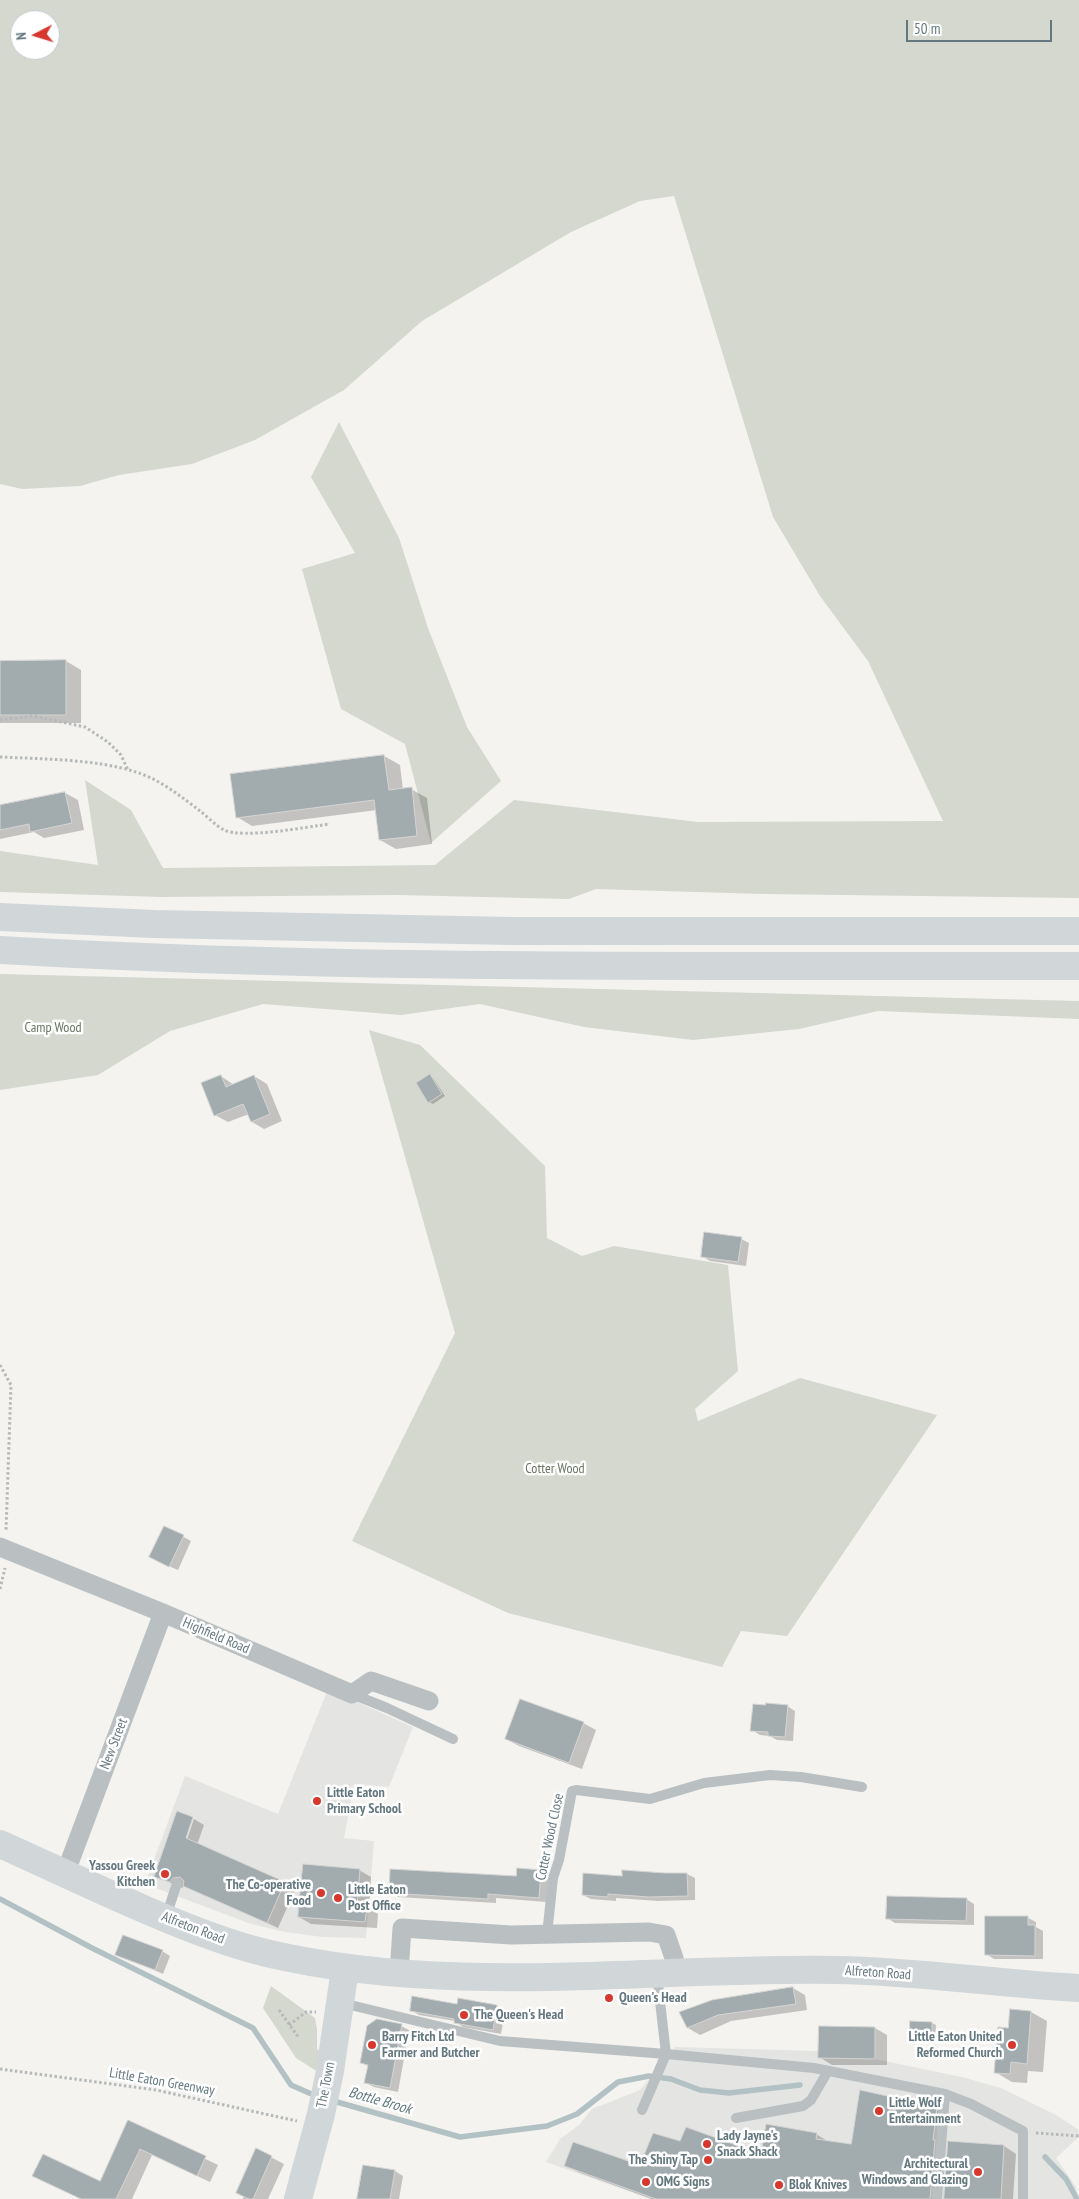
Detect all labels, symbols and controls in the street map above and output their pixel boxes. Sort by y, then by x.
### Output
north arrow [10,10,60,60]
scale bar [909,10,1055,42]
text: 50 m [914,19,940,38]
text: N [12,32,30,41]
park label: Camp Wood [24,1020,82,1036]
park label: Cotter Wood [525,1461,585,1477]
street label: Highfield Road [180,1614,252,1658]
street label: New Street [97,1716,131,1772]
place label: Little Eaton Primary School [327,1785,401,1818]
street label: Cotter Wood Close [533,1792,567,1882]
marker: Little Eaton Primary School [311,1795,323,1807]
place label: Yassou Greek Kitchen [89,1858,155,1890]
marker: Yassou Greek Kitchen [159,1868,171,1880]
place label: The Co-operative Food [226,1877,311,1910]
place label: Little Eaton Post Office [348,1882,406,1914]
marker: The Co-operative Food [315,1887,327,1899]
marker: Little Eaton Post Office [332,1892,344,1904]
street label: Alfreton Road [159,1908,227,1948]
street label: Alfreton Road [845,1962,911,1984]
place label: Queen's Head [619,1990,687,2006]
marker: Queen's Head [603,1992,615,2004]
place label: The Queen's Head [474,2007,563,2023]
marker: The Queen's Head [458,2009,470,2021]
place label: Barry Fitch Ltd Farmer and Butcher [382,2029,480,2062]
place label: Little Eaton United Reformed Church [908,2029,1002,2062]
marker: Barry Fitch Ltd Farmer and Butcher [366,2039,378,2051]
marker: Little Eaton United Reformed Church [1006,2039,1018,2051]
street label: The Town [313,2061,339,2109]
street label: Little Eaton Greenway [108,2064,216,2100]
water label: Bottle Brook [346,2083,414,2119]
place label: Little Wolf Entertainment [889,2095,961,2128]
marker: Little Wolf Entertainment [873,2105,885,2117]
place label: Lady Jayne's Snack Shack [717,2128,778,2160]
marker: Lady Jayne's Snack Shack [701,2138,713,2150]
place label: The Shiny Tap [628,2152,698,2168]
marker: The Shiny Tap [702,2154,714,2166]
place label: Architectural Windows and Glazing [862,2156,968,2188]
marker: Architectural Windows and Glazing [972,2166,984,2178]
place label: OMG Signs [656,2174,710,2190]
marker: OMG Signs [640,2176,652,2188]
place label: Blok Knives [789,2177,847,2193]
marker: Blok Knives [773,2179,785,2191]

